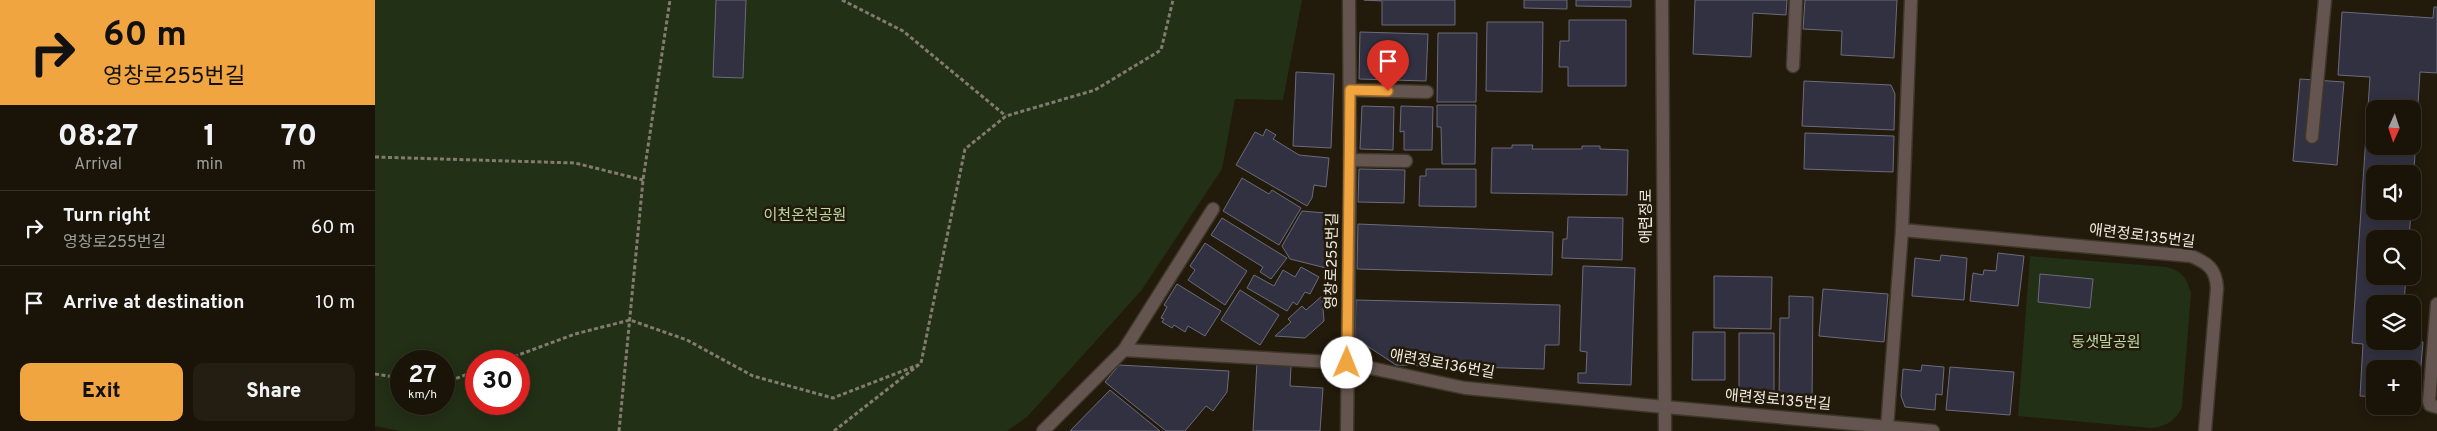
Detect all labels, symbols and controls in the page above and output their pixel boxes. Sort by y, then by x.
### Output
text: 60 m [103,14,187,58]
icon: right [20,20,85,85]
pin [1367,40,1409,91]
icon: arrive [1374,47,1402,75]
text: 영창로255번길 [103,64,245,91]
north arrow [2366,100,2421,155]
map controls [2366,100,2421,415]
text: 08:27 [58,119,138,156]
text: 1 [203,119,216,156]
text: 70 [281,119,317,156]
text: Arrival [74,155,122,175]
text: min [196,155,223,175]
text: m [292,155,306,175]
button: sound [2366,165,2421,220]
street label: 애련정로 [1638,188,1657,244]
text: Turn right [63,204,151,228]
park label: 이천온천공원 [764,206,846,226]
street label: 영창로255번길 [1323,212,1343,310]
icon: right [20,214,48,242]
text: 60 m [311,216,355,240]
street label: 애련정로135번길 [2088,221,2196,253]
button: search [2366,230,2421,285]
text: 영창로255번길 [63,233,166,253]
icon: arrive [20,289,48,317]
text: Arrive at destination [63,291,244,315]
text: 10 m [315,291,355,315]
button: layers [2366,295,2421,350]
park label: 동샛말공원 [2071,334,2141,353]
position arrow [1320,336,1372,388]
street label: 애련정로136번길 [1388,346,1496,384]
speed limit sign: 30 [465,350,530,415]
text: 27 [408,360,437,392]
button: + [2366,360,2421,415]
button: Exit [20,363,183,421]
button: Share [193,363,355,421]
text: km/h [408,387,437,403]
street label: 애련정로135번길 [1724,387,1832,415]

